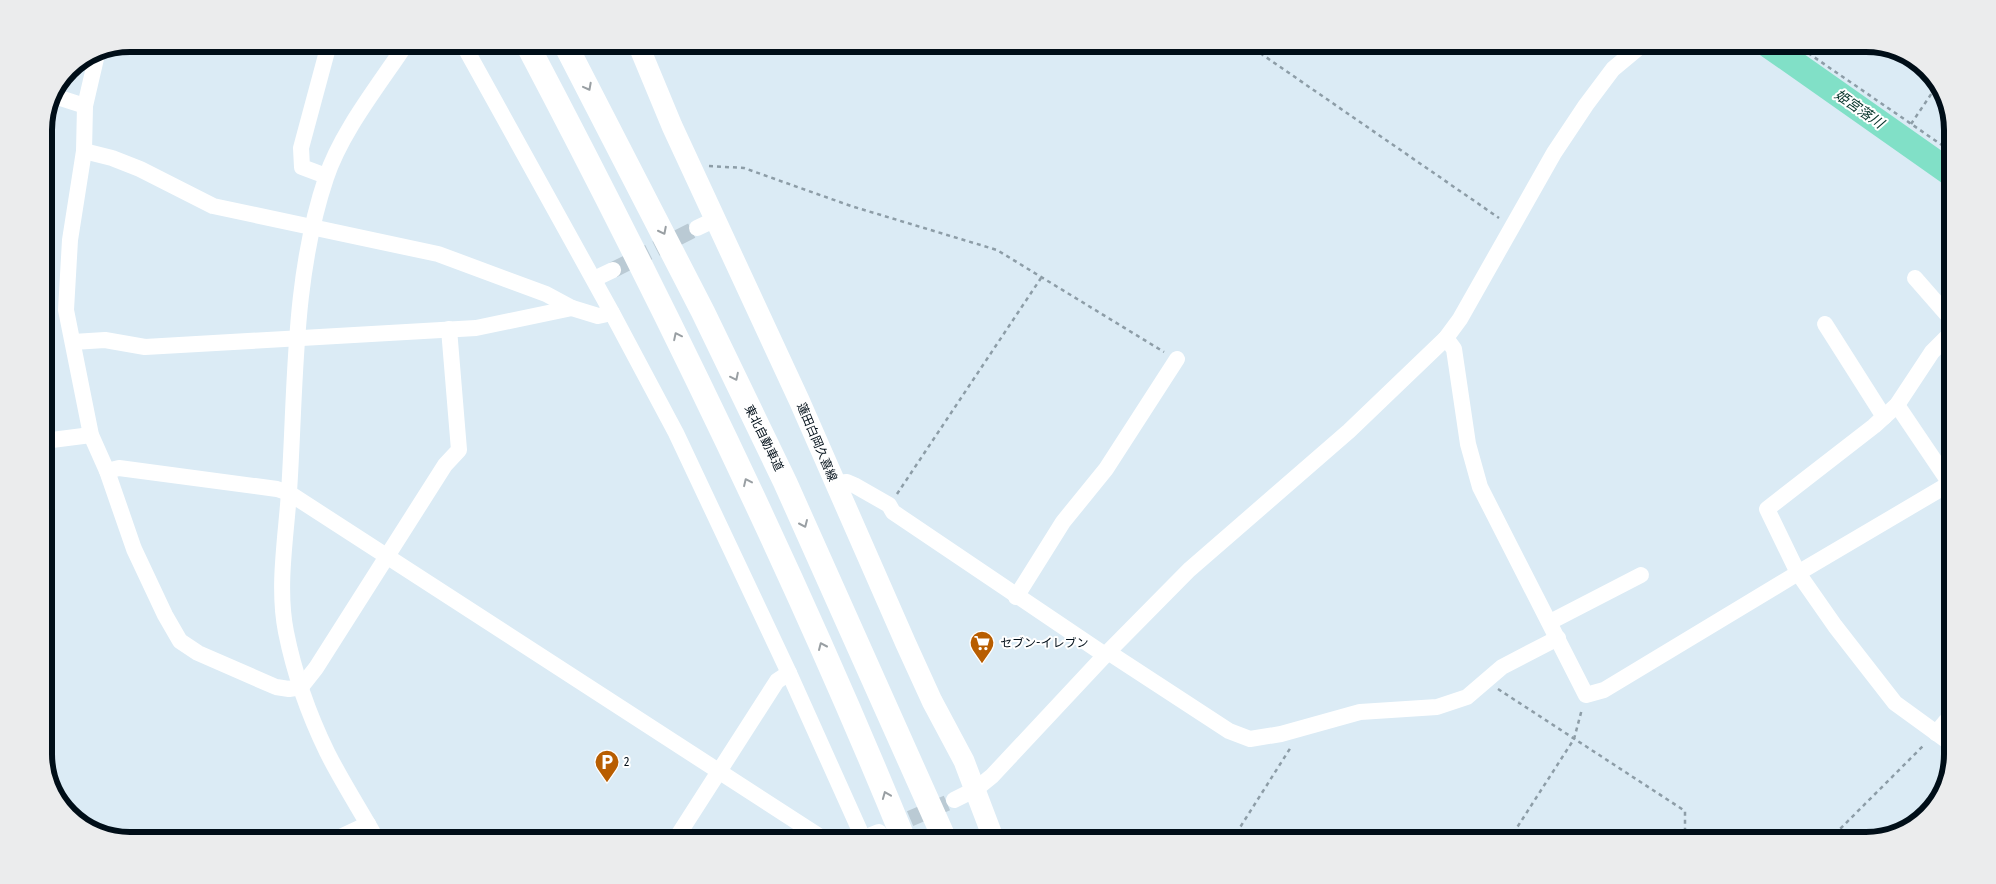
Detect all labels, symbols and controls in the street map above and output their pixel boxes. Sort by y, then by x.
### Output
one-way arrow [582,82,592,91]
water label: 姫宮落川 [1831,86,1888,133]
one-way arrow [657,226,667,235]
one-way arrow [673,332,683,341]
one-way arrow [728,372,739,381]
street label: 蓮田白岡久喜線 [794,401,840,483]
street label: 東北自動車道 [742,403,786,473]
one-way arrow [743,478,754,487]
one-way arrow [798,519,808,528]
supermarket icon: セブン-イレブン [969,630,995,664]
place label: セブン-イレブン [1000,636,1088,650]
one-way arrow [818,642,829,651]
parking icon: 2 [594,749,620,783]
place label: 2 [624,755,629,769]
one-way arrow [882,791,892,800]

